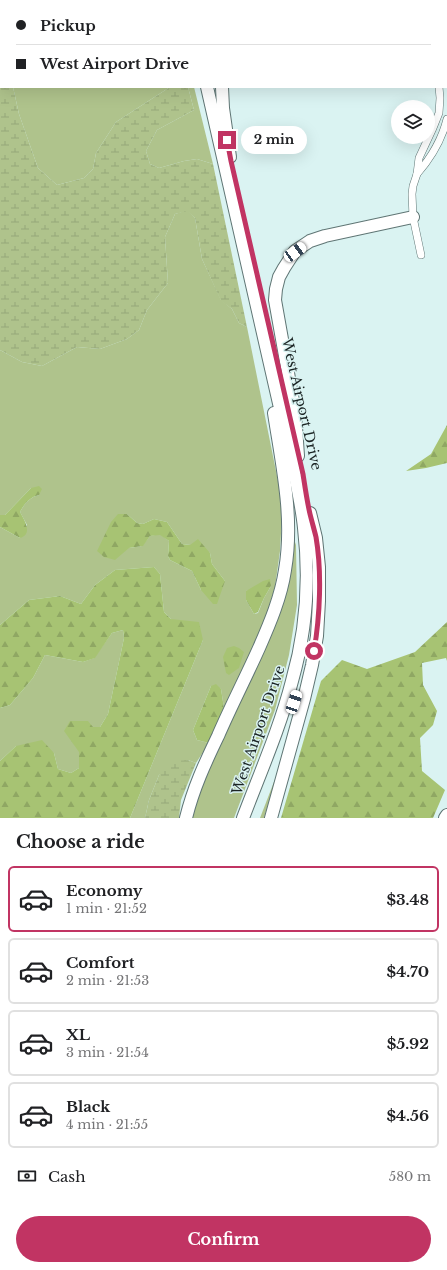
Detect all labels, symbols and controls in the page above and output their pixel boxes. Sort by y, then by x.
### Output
text: Pickup [40,16,96,35]
text: West Airport Drive [40,54,189,73]
map controls [391,100,435,144]
button: layers [391,100,435,144]
callout: 2 min [241,126,307,154]
route end [218,131,236,149]
text: 2 min [254,131,294,148]
car [282,240,308,264]
street label: West Airport Drive [278,335,326,472]
route start [305,642,323,660]
street label: West Airport Drive [227,663,289,798]
car [285,689,303,715]
text: Choose a ride [16,831,145,853]
icon: car [18,881,54,917]
text: Economy [66,881,143,900]
text: $3.48 [386,890,429,909]
text: 1 min · 21:52 [66,900,147,917]
icon: car [18,953,54,989]
text: Comfort [66,953,134,972]
text: $4.70 [387,962,429,981]
text: 2 min · 21:53 [66,972,149,989]
icon: car [18,1025,54,1061]
text: XL [66,1025,90,1044]
text: $5.92 [387,1034,429,1053]
text: 3 min · 21:54 [66,1044,149,1061]
icon: car [18,1097,54,1133]
text: Black [66,1097,110,1116]
text: $4.56 [386,1106,429,1125]
text: 4 min · 21:55 [66,1116,148,1133]
icon: cash [16,1165,38,1187]
text: Cash [48,1167,85,1186]
text: 580 m [389,1168,431,1185]
button: Confirm [16,1216,431,1262]

